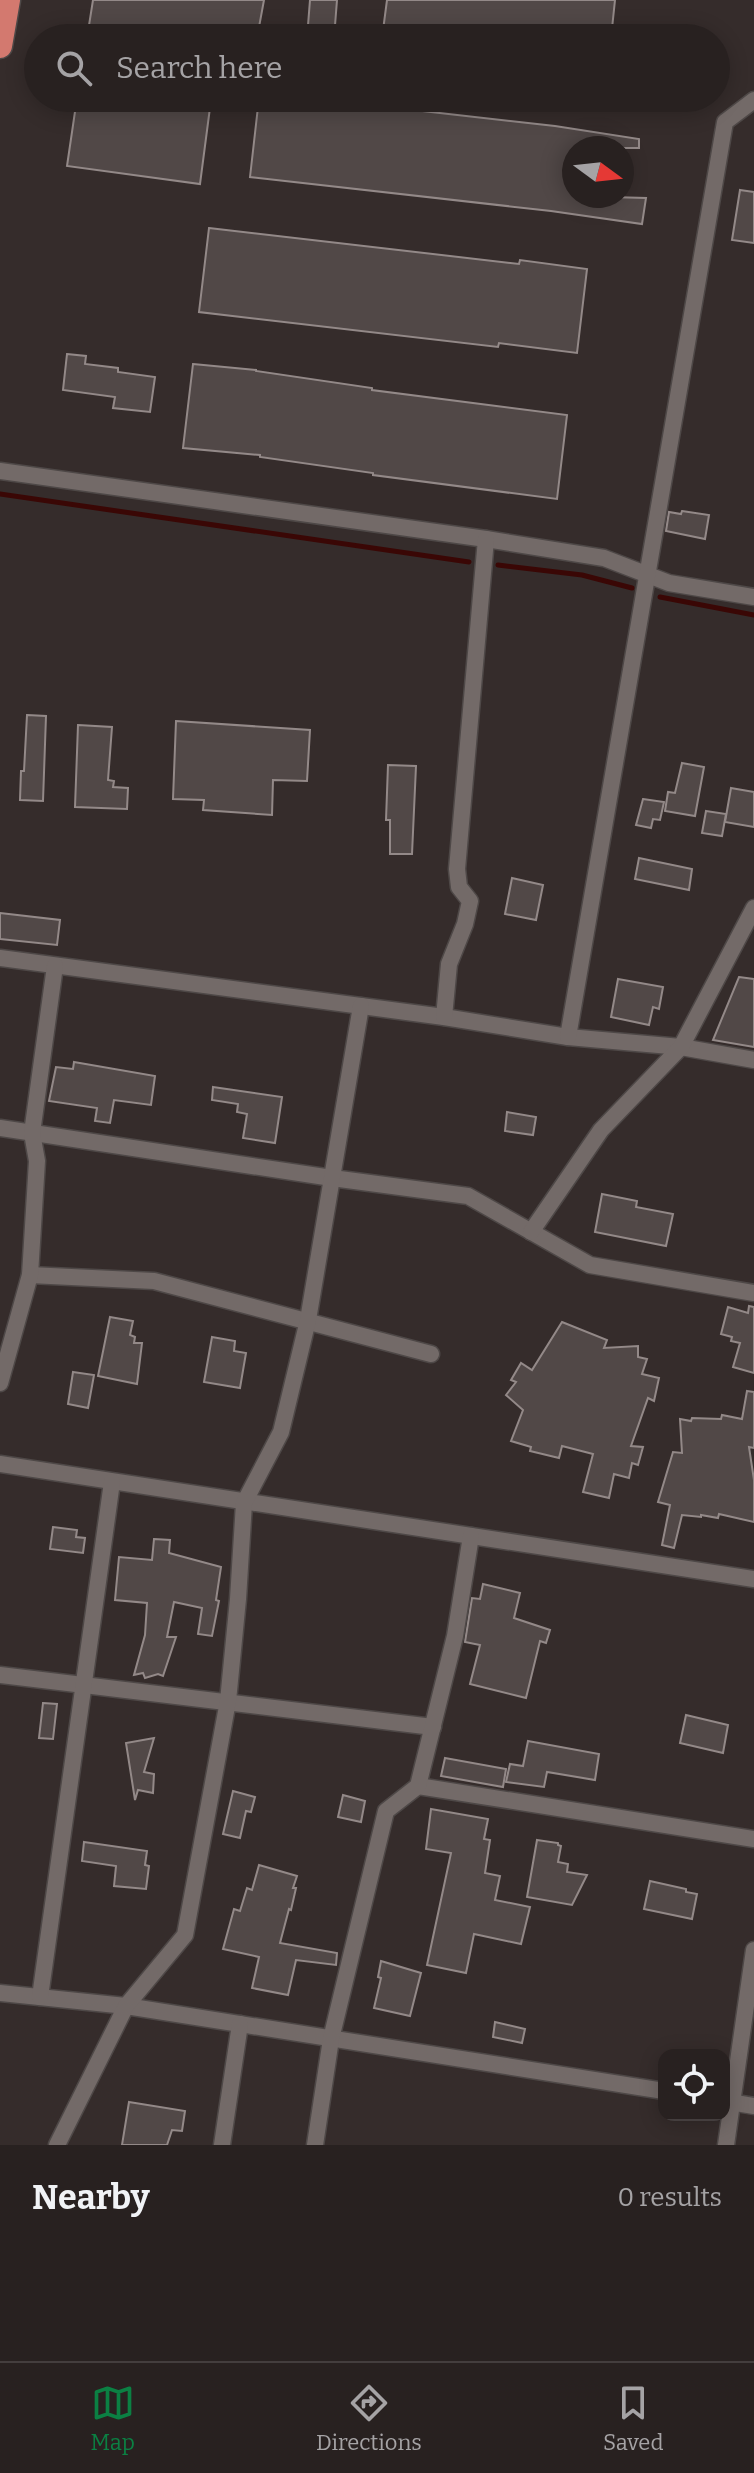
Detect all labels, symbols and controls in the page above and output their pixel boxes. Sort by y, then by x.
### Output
search box [24,24,730,112]
icon: search [52,46,96,90]
text: Search here [116,50,283,86]
north arrow [562,136,634,208]
map controls [658,2049,730,2121]
button: locate [658,2049,730,2121]
text: Nearby [32,2177,150,2218]
text: 0 results [617,2182,722,2213]
tab: Map [91,2381,135,2456]
tab: Directions [316,2381,422,2456]
tab: Saved [603,2381,663,2456]

